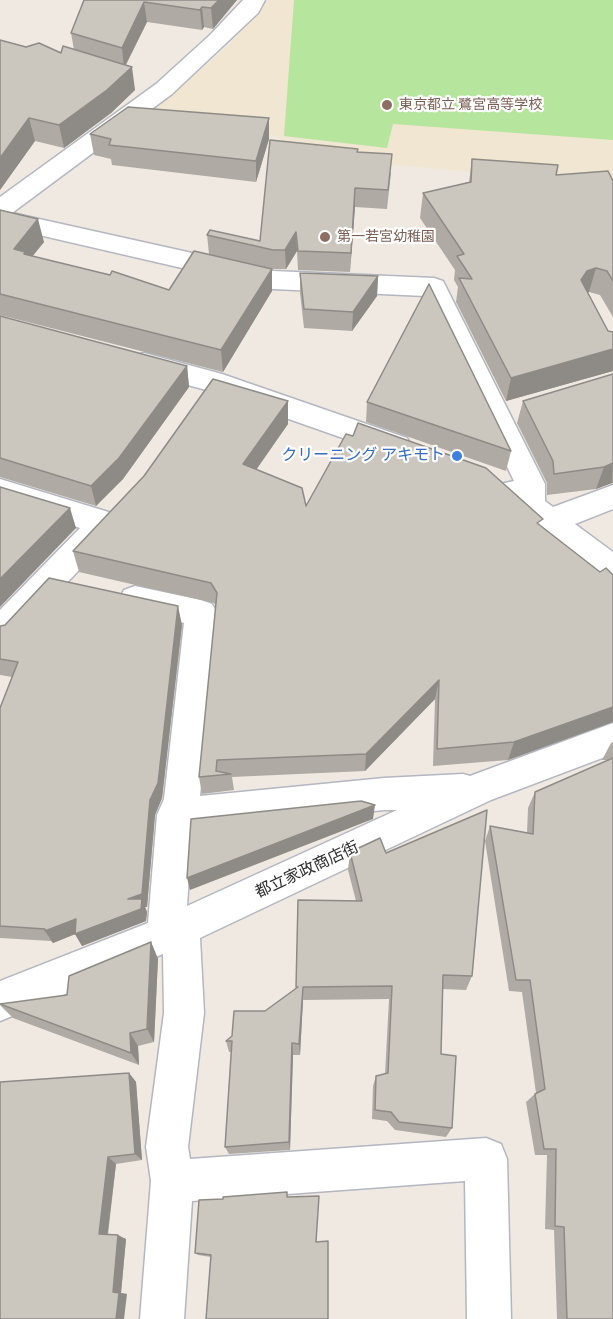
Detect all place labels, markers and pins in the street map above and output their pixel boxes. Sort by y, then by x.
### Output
place label: 東京都立 鷺宮高等学校 [399,97,542,113]
marker: 東京都立 鷺宮高等学校 [380,98,394,112]
place label: 第一若宮幼稚園 [337,229,435,245]
marker: 第一若宮幼稚園 [318,230,332,244]
place label: クリーニング アキモト [281,446,445,466]
marker: クリーニング アキモト [450,449,464,463]

